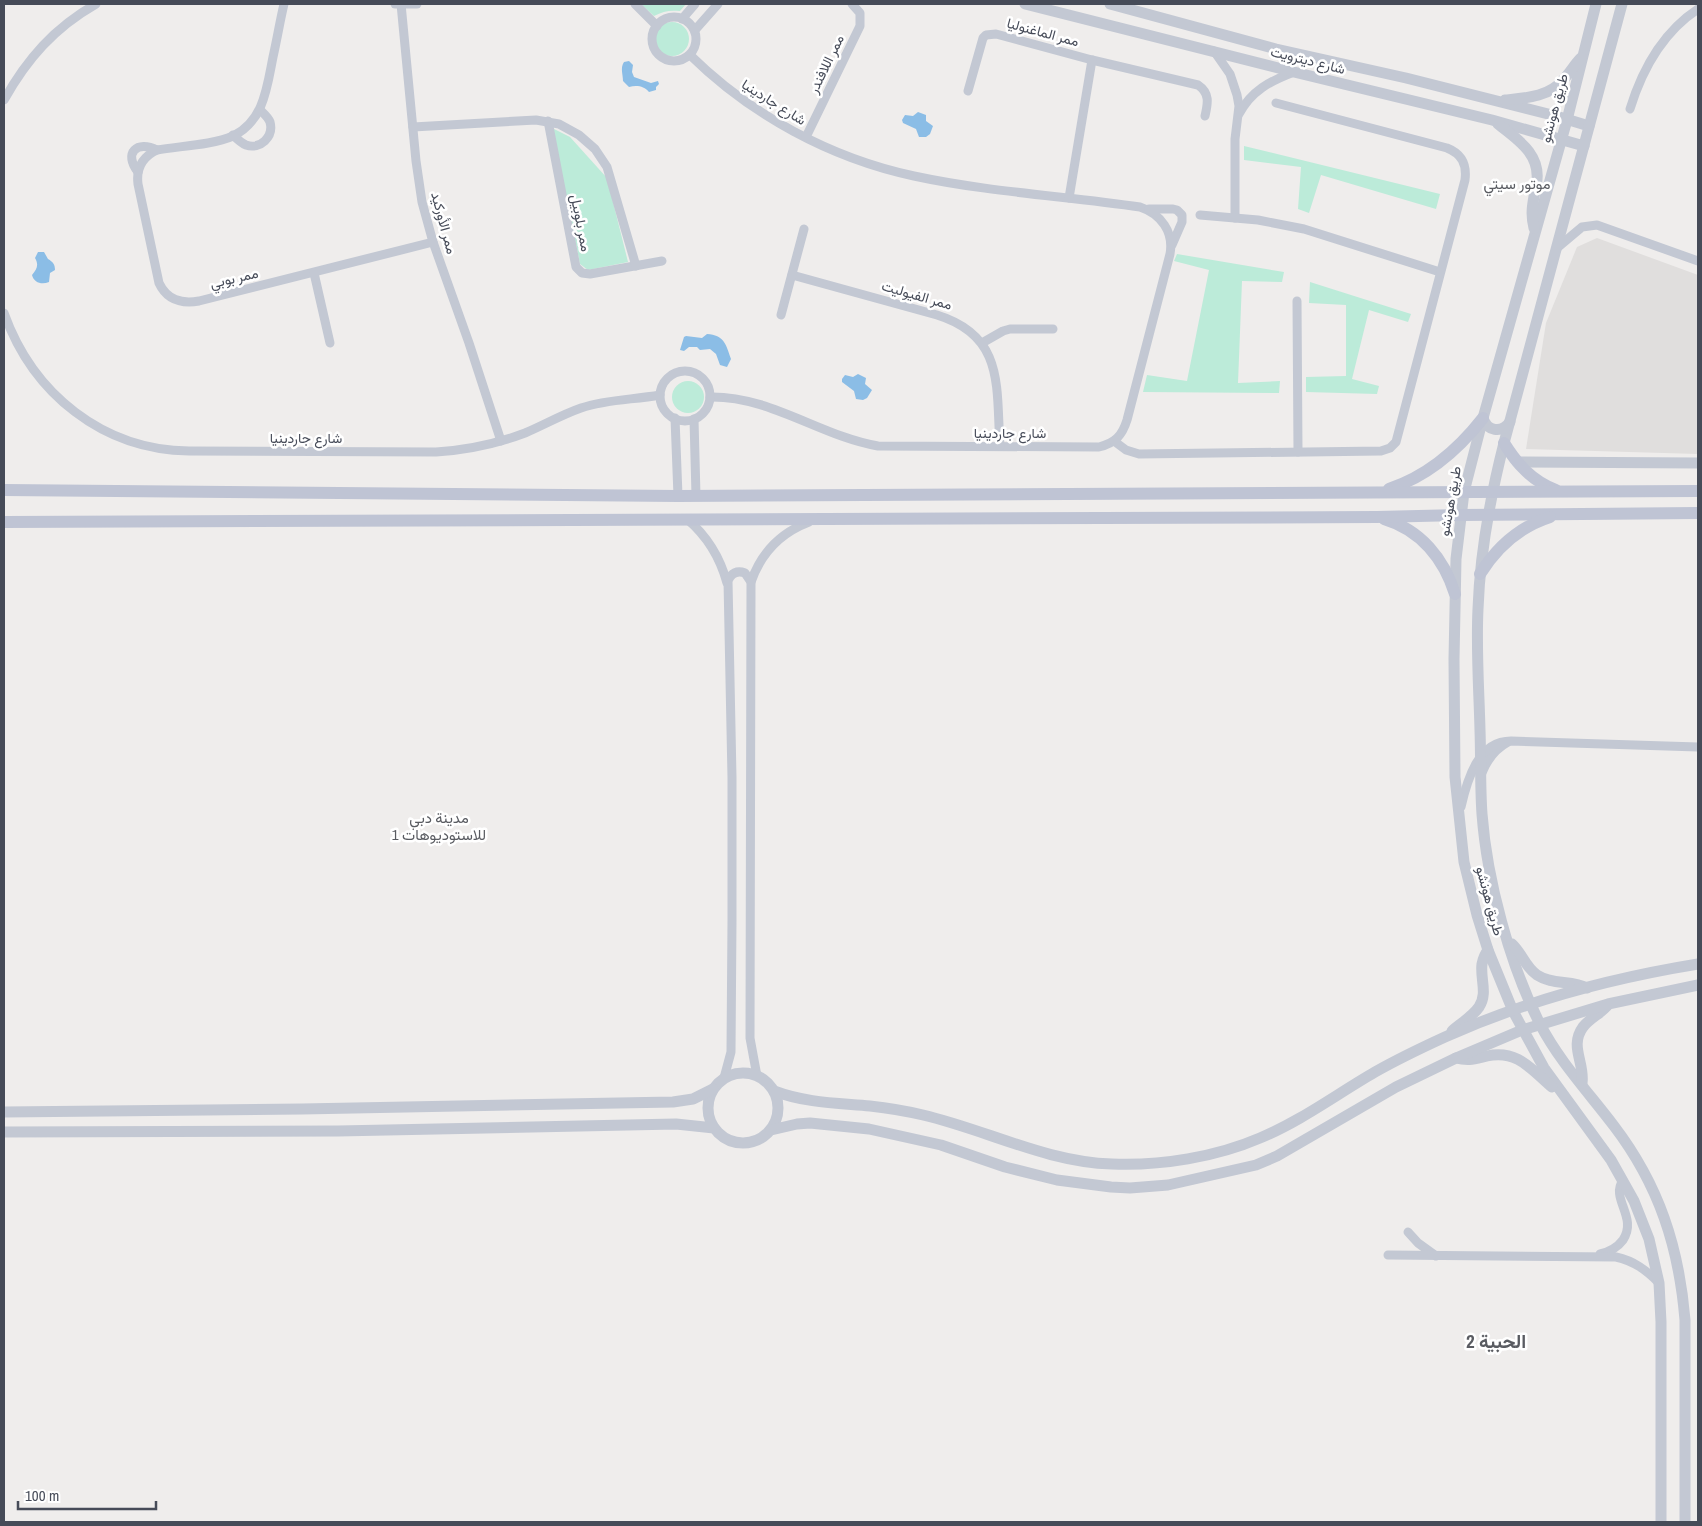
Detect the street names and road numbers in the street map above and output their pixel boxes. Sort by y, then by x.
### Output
street label: ممر الماغنوليا [1005,14,1081,50]
street label: ممر اللافندر [804,32,848,97]
street label: شارع ديترويت [1268,42,1347,80]
street label: طريق هونشو [1536,71,1572,145]
street label: شارع جاردينيا [737,75,810,131]
street label: ممر الأوركيد [427,190,461,256]
street label: ممر بلوبيل [567,193,595,253]
street label: ممر بوبي [208,264,261,295]
street label: ممر الفيوليت [880,276,954,314]
street label: شارع جاردينيا [974,424,1046,444]
street label: شارع جاردينيا [270,429,342,449]
street label: طريق هونشو [1435,465,1465,537]
street label: طريق هونشو [1472,864,1508,938]

